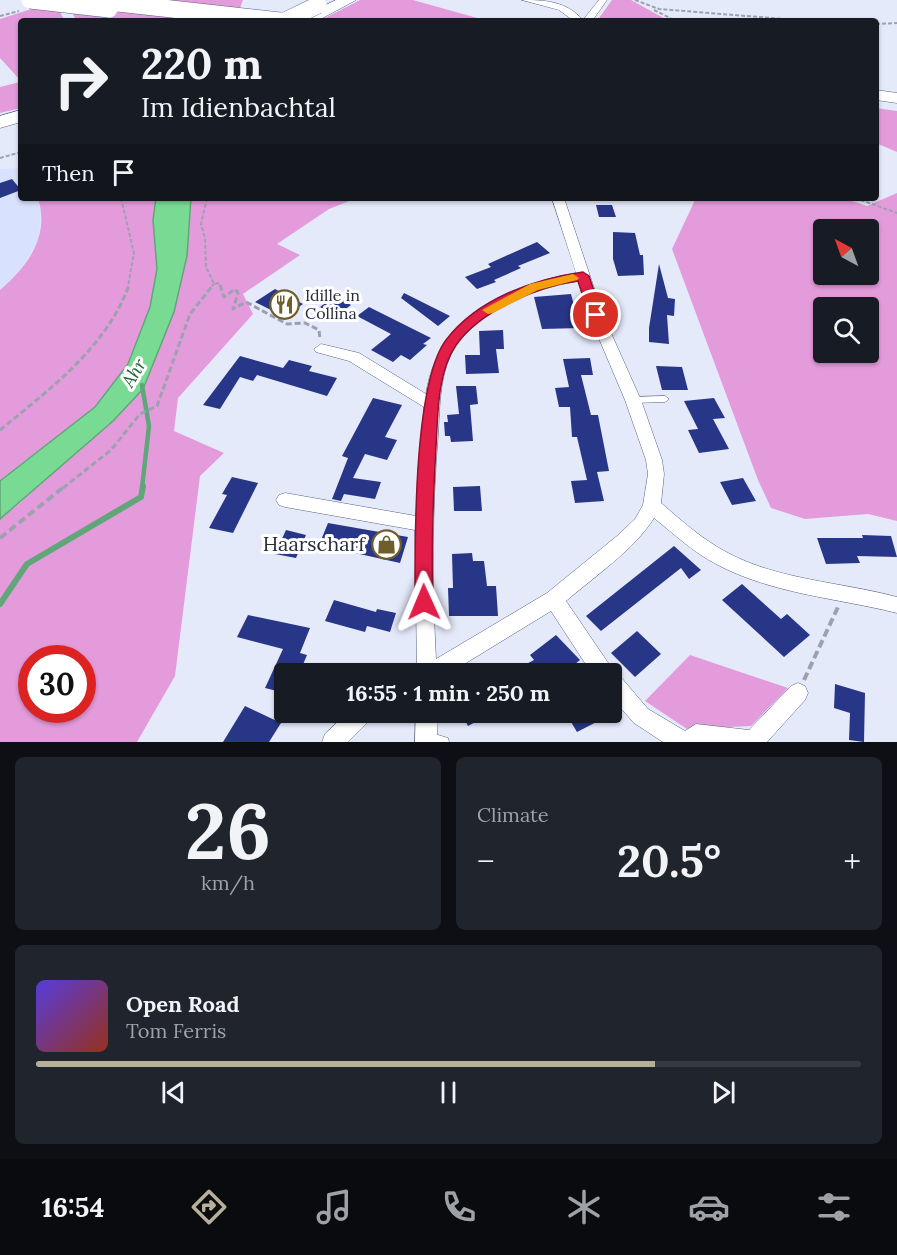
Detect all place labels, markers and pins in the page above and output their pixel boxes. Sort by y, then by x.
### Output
place label: Idille in Collina [305,285,360,323]
restaurant icon: Idille in Collina [268,288,300,320]
pin [570,289,621,340]
shop icon: Haarscharf [370,528,402,560]
place label: Haarscharf [263,531,366,556]

